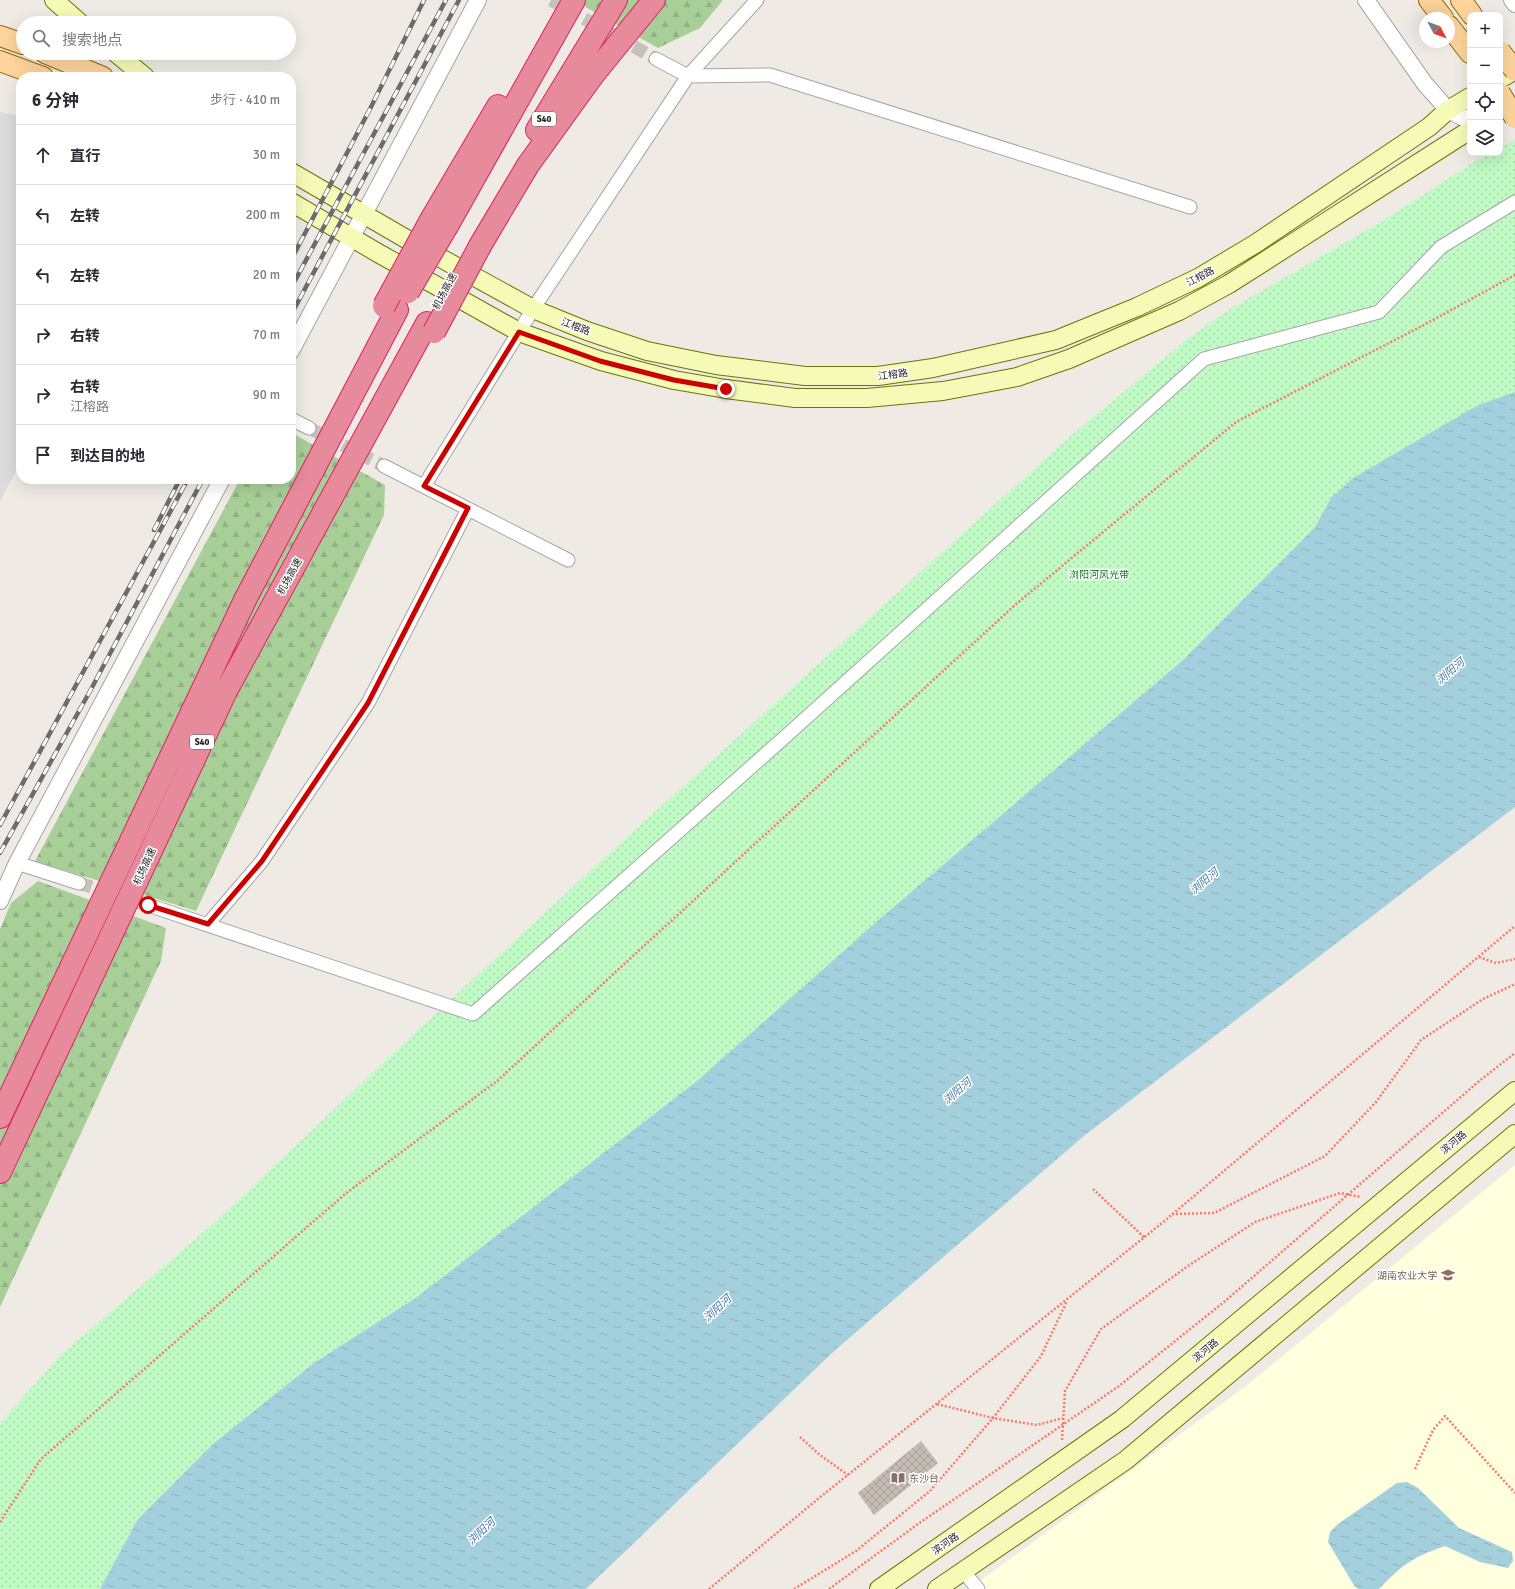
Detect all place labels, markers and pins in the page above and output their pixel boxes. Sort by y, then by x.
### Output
school or university icon: 湖南农业大学 [1440,1267,1456,1283]
place label: 湖南农业大学 [1377,1270,1437,1282]
library icon: 东沙台 [890,1470,906,1486]
place label: 东沙台 [909,1473,939,1485]

